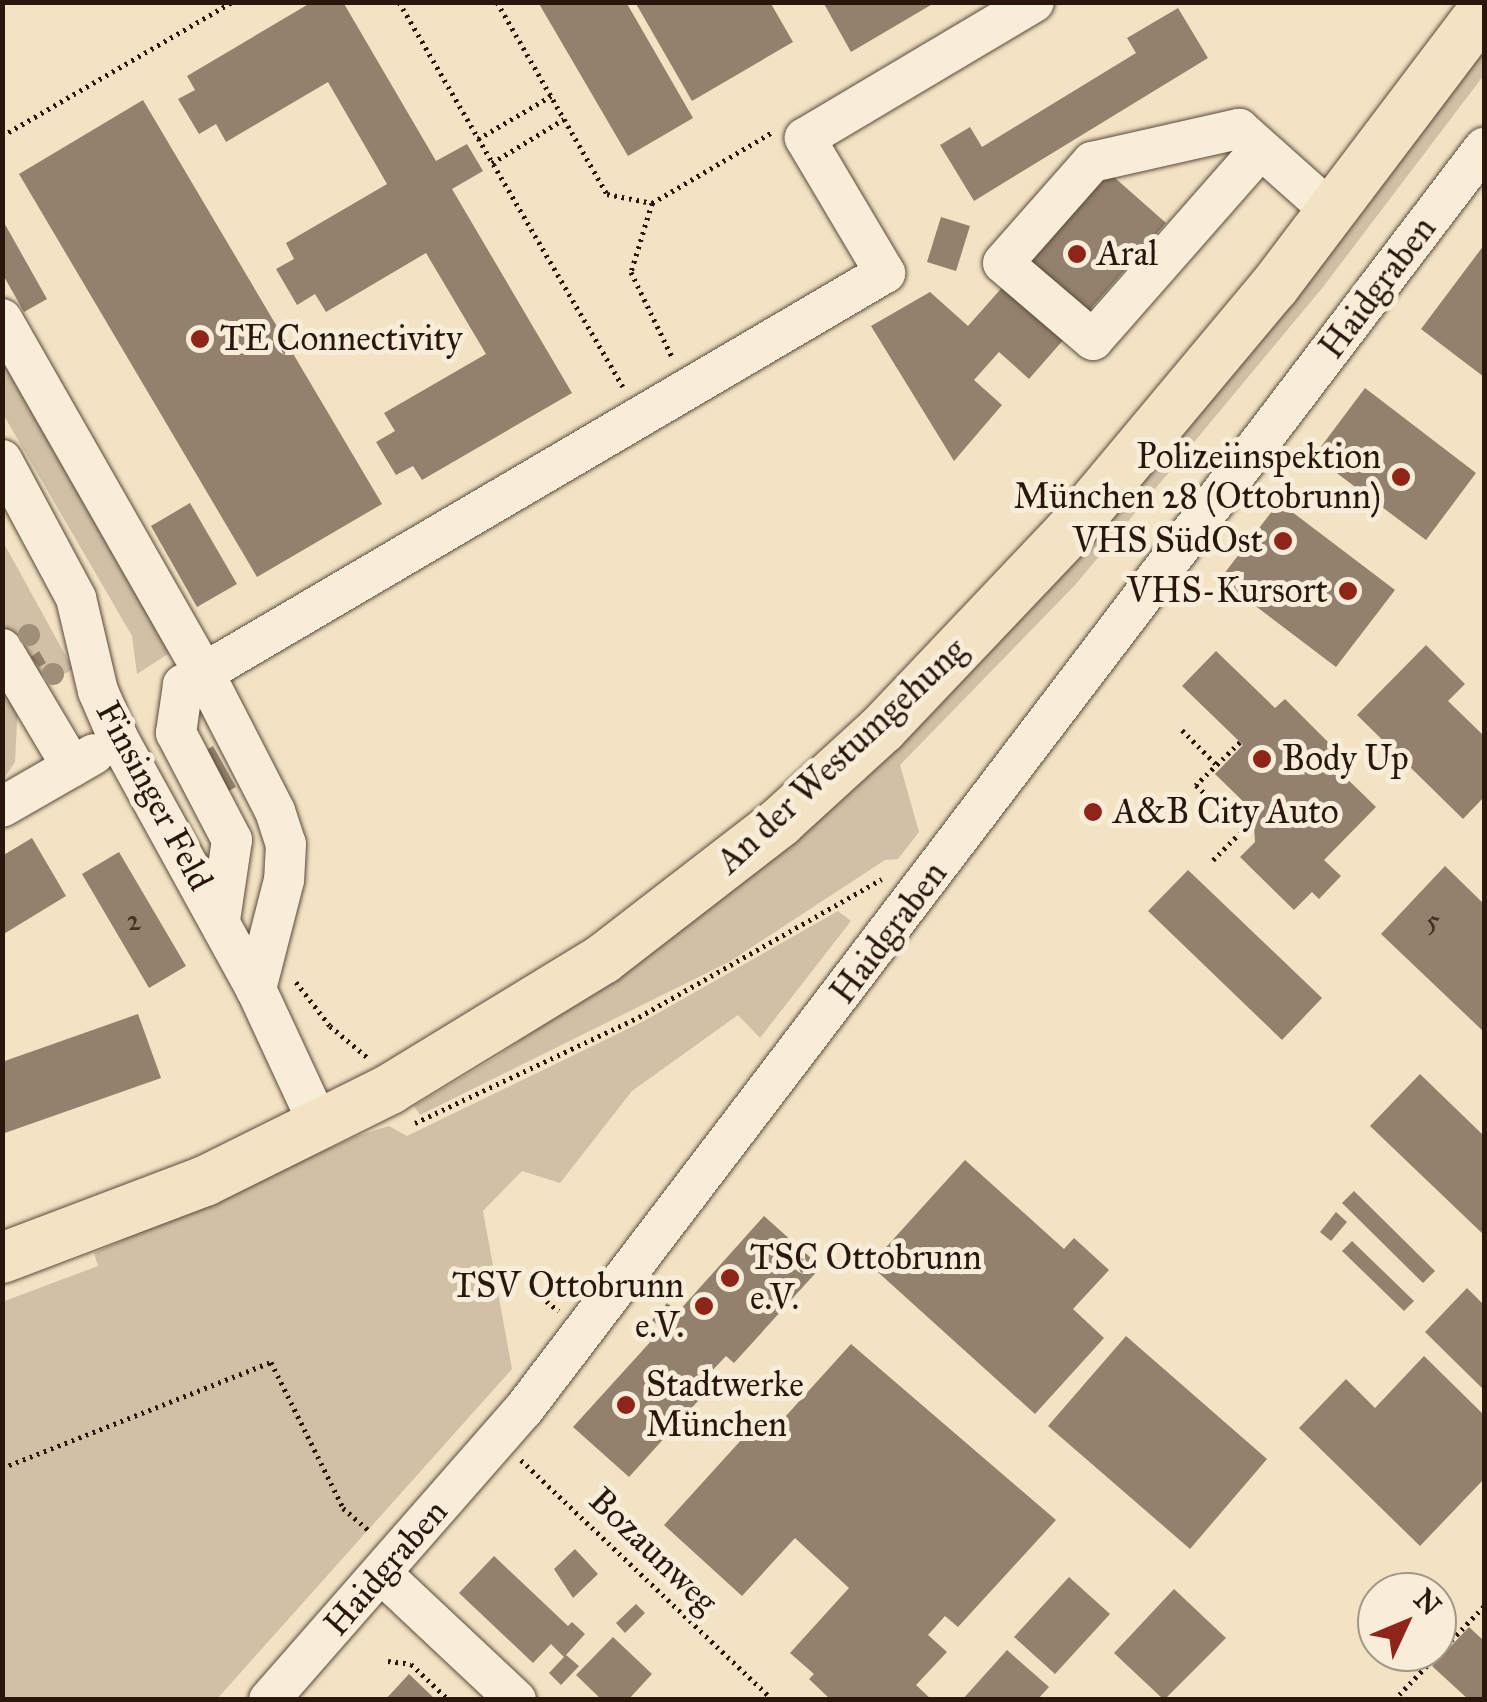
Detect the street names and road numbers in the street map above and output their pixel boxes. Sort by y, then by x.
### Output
street label: Haidgraben [1311,209,1445,367]
street label: An der Westumgehung [708,629,976,883]
street label: Finsinger Feld [87,694,221,898]
street label: Haidgraben [822,854,956,1012]
street label: Bozaunweg [580,1479,726,1623]
street label: Haidgraben [315,1491,457,1645]

